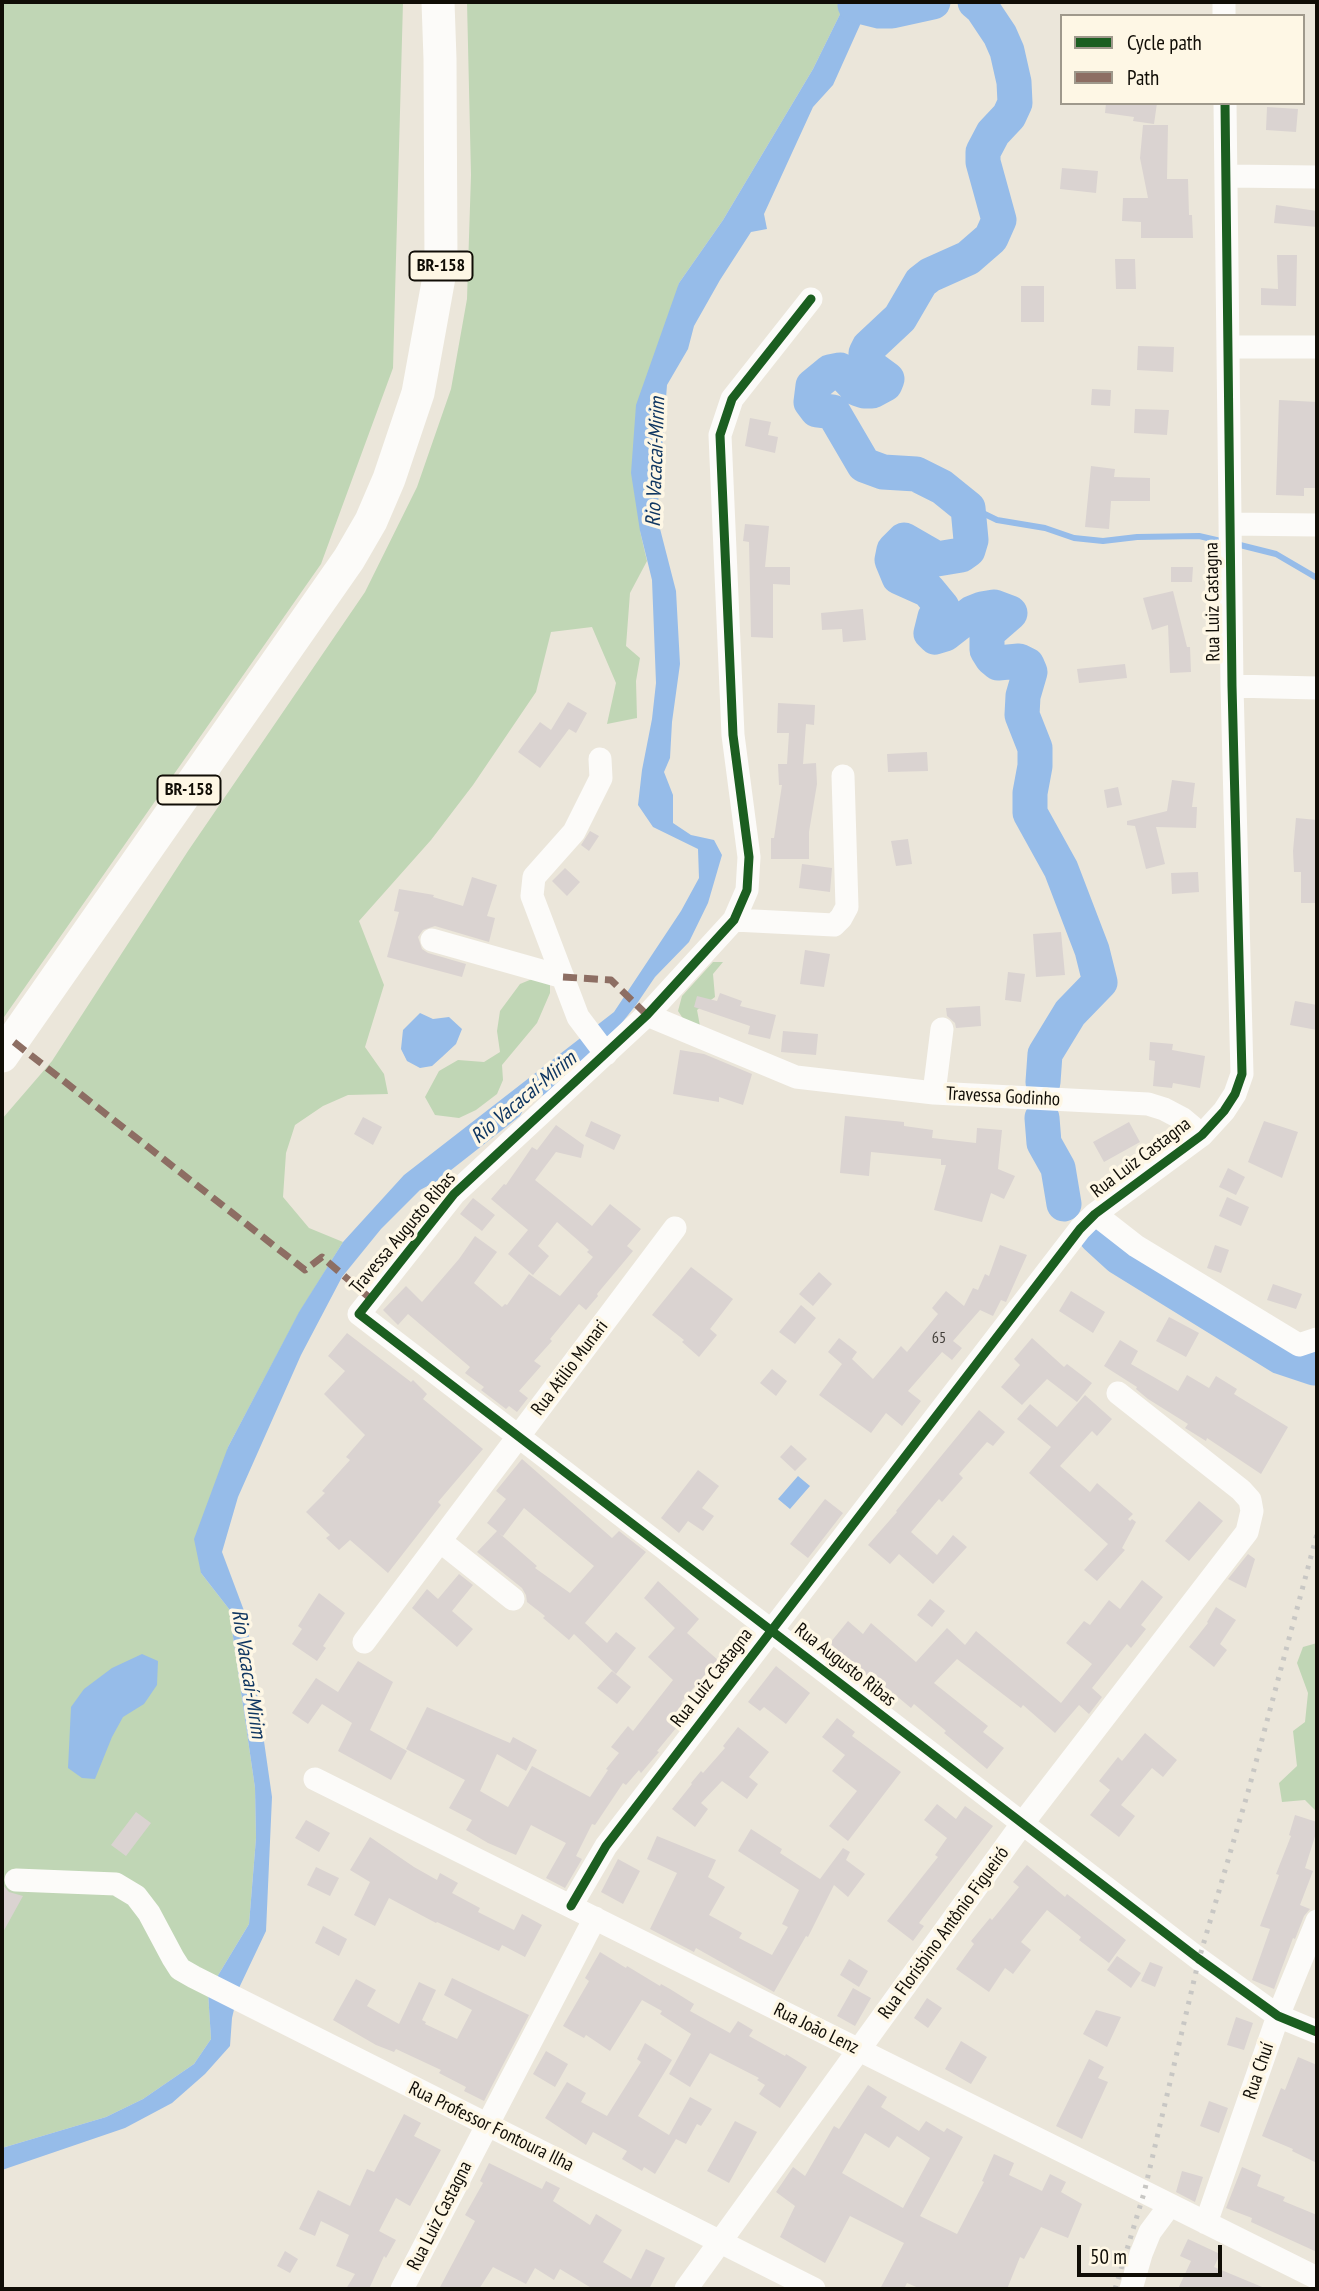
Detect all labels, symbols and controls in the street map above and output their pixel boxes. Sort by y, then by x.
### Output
legend [1060,14,1305,105]
text: Cycle path [1127,29,1202,56]
text: Path [1127,64,1159,91]
road number: BR-158 [410,252,472,280]
water label: Rio Vacacaí-Mirim [641,397,671,527]
street label: Rua Luiz Castagna [1201,542,1225,662]
road number: BR-158 [158,776,220,804]
water label: Rio Vacacaí-Mirim [466,1047,582,1149]
street label: Travessa Godinho [945,1083,1061,1111]
street label: Rua Luiz Castagna [1087,1113,1195,1203]
street label: Travessa Augusto Ribas [345,1167,461,1299]
street label: Rua Atilio Munari [527,1316,613,1420]
house number: 65 [932,1328,946,1348]
water label: Rio Vacacaí-Mirim [225,1608,271,1740]
street label: Rua Augusto Ribas [790,1618,900,1712]
street label: Rua Luiz Castagna [666,1624,758,1732]
street label: Rua Florisbino Antônio Figueiró [874,1842,1014,2024]
street label: Rua João Lenz [770,1999,862,2059]
street label: Rua Chuí [1239,2040,1279,2102]
street label: Rua Professor Fontoura Ilha [405,2077,577,2177]
street label: Rua Luiz Castagna [403,2158,477,2274]
scale bar [1081,2232,1226,2276]
text: 50 m [1090,2243,1127,2270]

